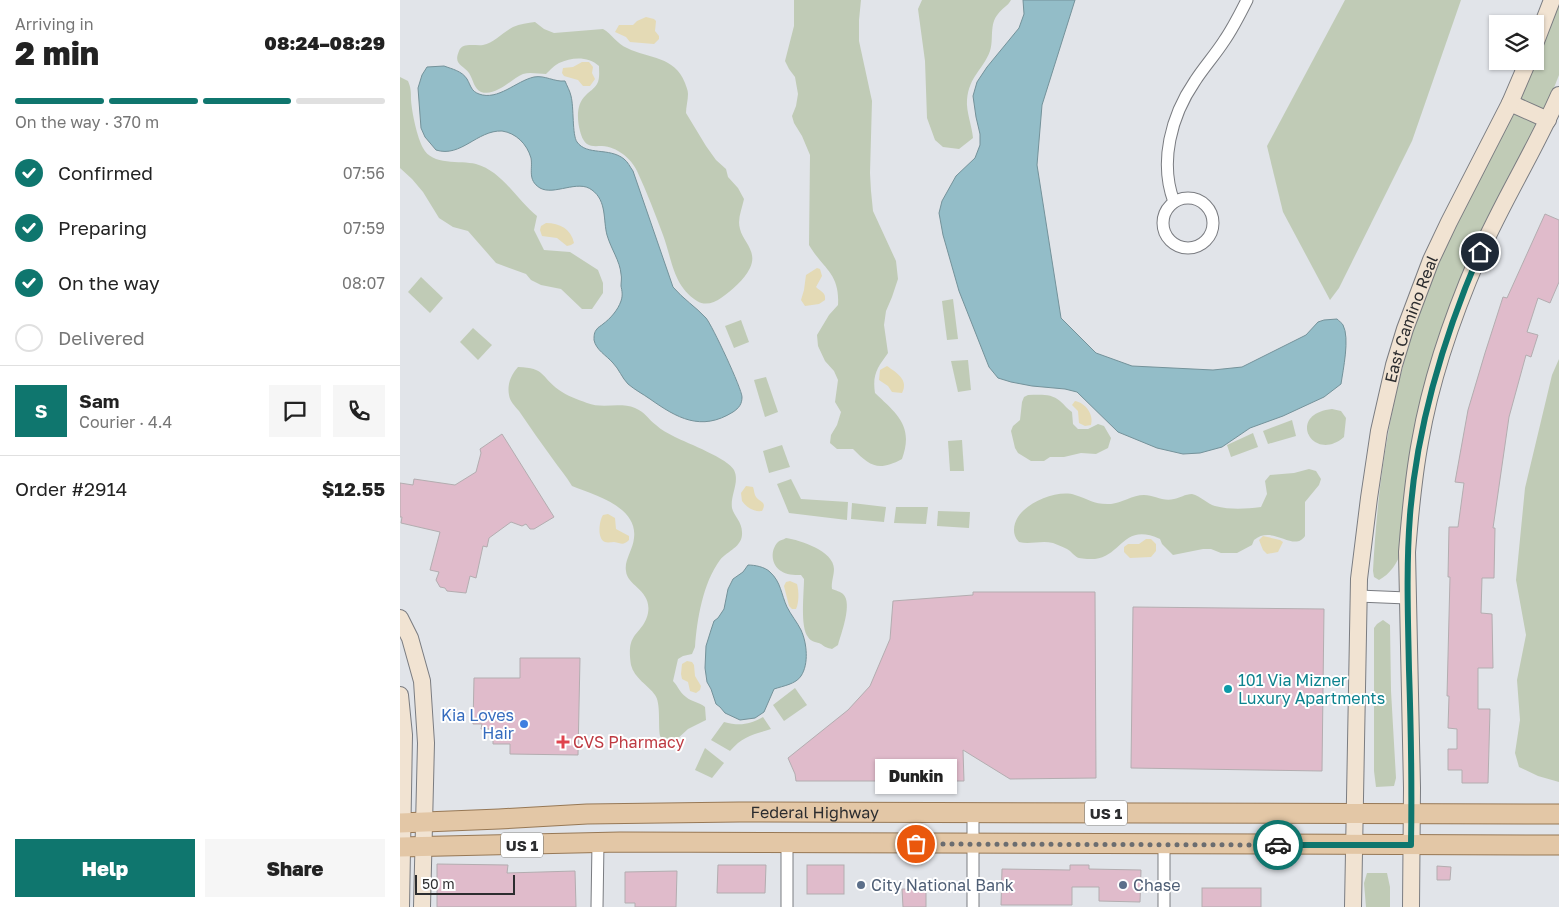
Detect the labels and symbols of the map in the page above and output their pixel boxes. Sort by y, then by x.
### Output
pin [1459,231,1501,273]
street label: East Camino Real [1380,252,1442,385]
place label: 101 Via Mizner Luxury Apartments [1238,670,1385,708]
marker: 101 Via Mizner Luxury Apartments [1222,683,1234,695]
place label: Kia Loves Hair [441,705,514,743]
marker: Kia Loves Hair [518,718,530,730]
place label: CVS Pharmacy [573,732,684,752]
marker: CVS Pharmacy [557,736,569,748]
callout: Dunkin [875,759,957,794]
road number: US 1 [1085,800,1127,826]
street label: Federal Highway [751,802,879,822]
courier [1253,820,1303,870]
pin [895,823,937,865]
road number: US 1 [501,832,543,858]
scale bar [415,872,515,895]
place label: City National Bank [871,875,1014,895]
place label: Chase [1133,875,1181,895]
marker: City National Bank [855,879,867,891]
marker: Chase [1117,879,1129,891]

